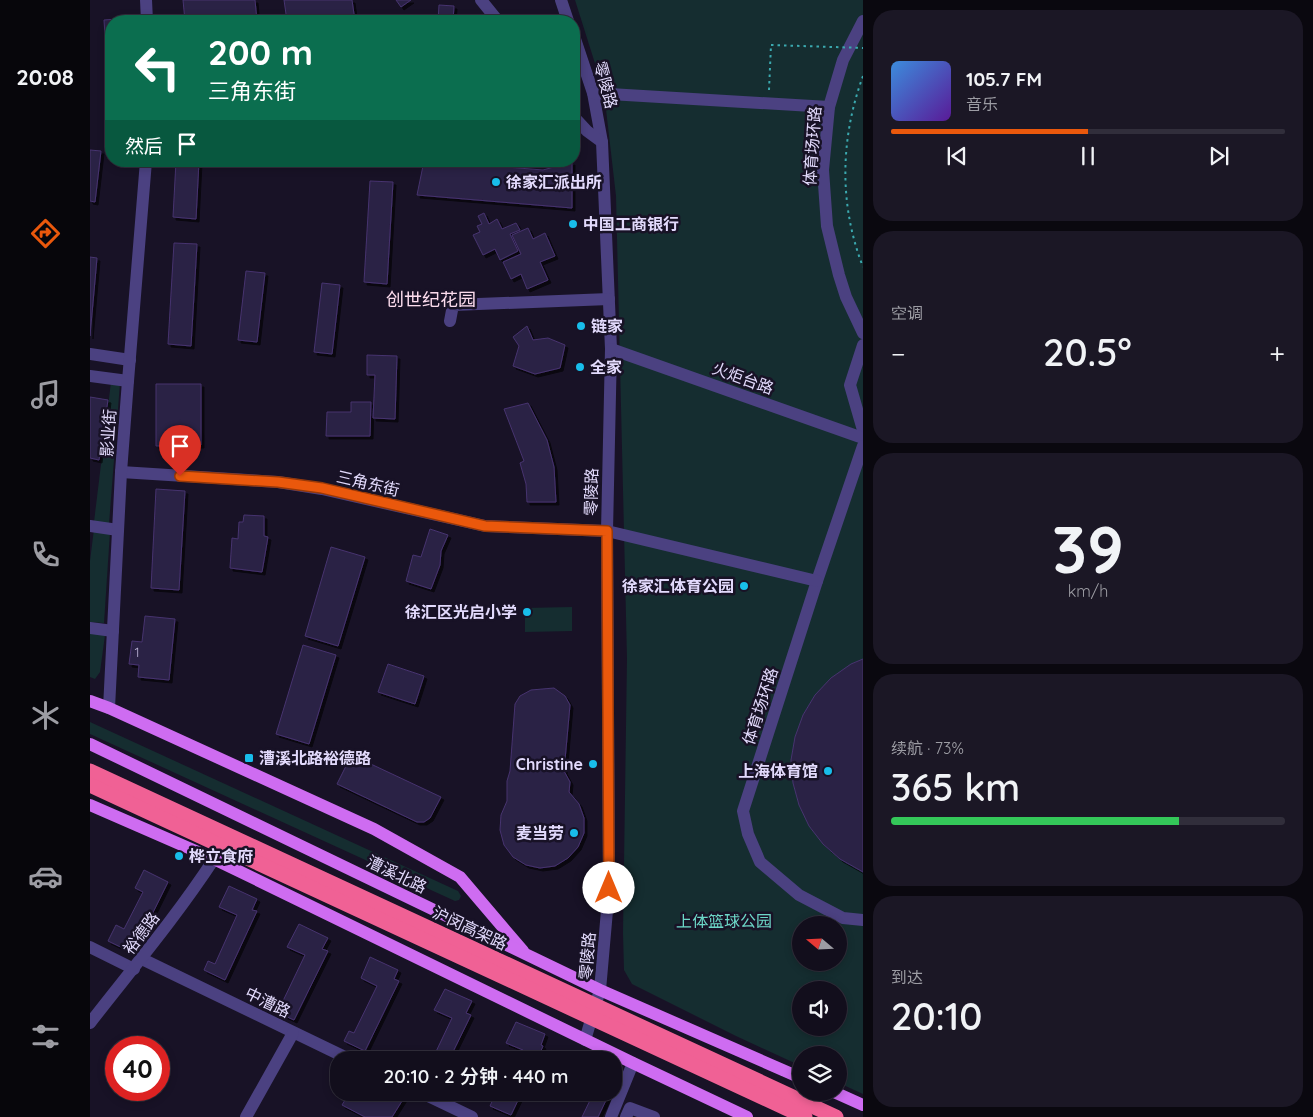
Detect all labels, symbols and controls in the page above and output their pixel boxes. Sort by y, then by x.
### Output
text: 200 m [208,30,313,74]
icon: left [125,35,190,100]
street label: 零陵路 [590,59,622,111]
text: 20:08 [16,63,74,91]
text: 105.7 FM [966,67,1042,91]
text: 三角东街 [208,77,296,105]
text: 音乐 [966,94,998,114]
street label: 体育场环路 [799,105,825,187]
icon: arrive [173,130,201,158]
text: 然后 [125,134,163,158]
icon: previous [943,142,971,170]
icon: pause [1074,142,1102,170]
icon: next [1205,142,1233,170]
place label: 徐家汇派出所 [506,172,602,192]
marker: 徐家汇派出所 [490,176,502,188]
place label: 中国工商银行 [583,214,679,234]
icon: directions [28,216,63,251]
marker: 中国工商银行 [567,218,579,230]
district label: 创世纪花园 [386,288,476,311]
text: 空调 [891,303,923,323]
place label: 链家 [591,316,623,336]
marker: 链家 [575,320,587,332]
text: 20.5° [1043,328,1132,376]
text: − [891,336,906,371]
text: + [1269,336,1285,371]
place label: 全家 [590,357,622,377]
street label: 火炬台路 [710,358,776,398]
marker: 全家 [574,361,586,373]
icon: music [28,377,63,412]
street label: 影业街 [96,408,120,458]
pin [159,425,201,476]
icon: arrive [166,432,194,460]
street label: 三角东街 [335,466,401,500]
street label: 零陵路 [581,468,601,516]
text: 39 [1052,508,1124,589]
icon: phone [28,537,63,572]
place label: 徐家汇体育公园 [622,576,734,596]
marker: 徐家汇体育公园 [738,580,750,592]
text: km/h [1068,581,1108,601]
place label: 徐汇区光启小学 [405,602,517,622]
marker: 徐汇区光启小学 [521,606,533,618]
house number: 1 [134,643,140,661]
street label: 体育场环路 [738,665,782,747]
icon: climate [28,698,63,733]
text: 续航 · 73% [891,738,964,758]
place label: 漕溪北路裕德路 [259,748,371,768]
marker: 漕溪北路裕德路 [243,752,255,764]
place label: Christine [516,754,583,774]
marker: Christine [587,758,599,770]
place label: 上海体育馆 [738,761,818,781]
text: 365 km [891,763,1020,811]
marker: 上海体育馆 [822,765,834,777]
place label: 麦当劳 [516,823,564,843]
marker: 麦当劳 [568,827,580,839]
place label: 桦立食府 [189,846,253,866]
marker: 桦立食府 [173,850,185,862]
street label: 漕溪北路 [364,851,430,897]
icon: car [28,859,63,894]
position arrow [582,861,634,913]
street label: 沪闵高架路 [430,902,510,954]
street label: 裕德路 [119,908,163,958]
park label: 上体篮球公园 [676,911,772,931]
north arrow [792,916,848,971]
map controls [792,916,847,1101]
street label: 零陵路 [575,931,599,981]
text: 到达 [891,967,923,987]
button: sound [792,981,847,1036]
street label: 中漕路 [242,982,294,1022]
text: 20:10 [891,992,982,1040]
icon: filters [28,1019,63,1054]
speed limit sign: 40 [105,1036,170,1101]
button: layers [792,1046,847,1101]
text: 20:10 · 2 分钟 · 440 m [384,1064,568,1088]

